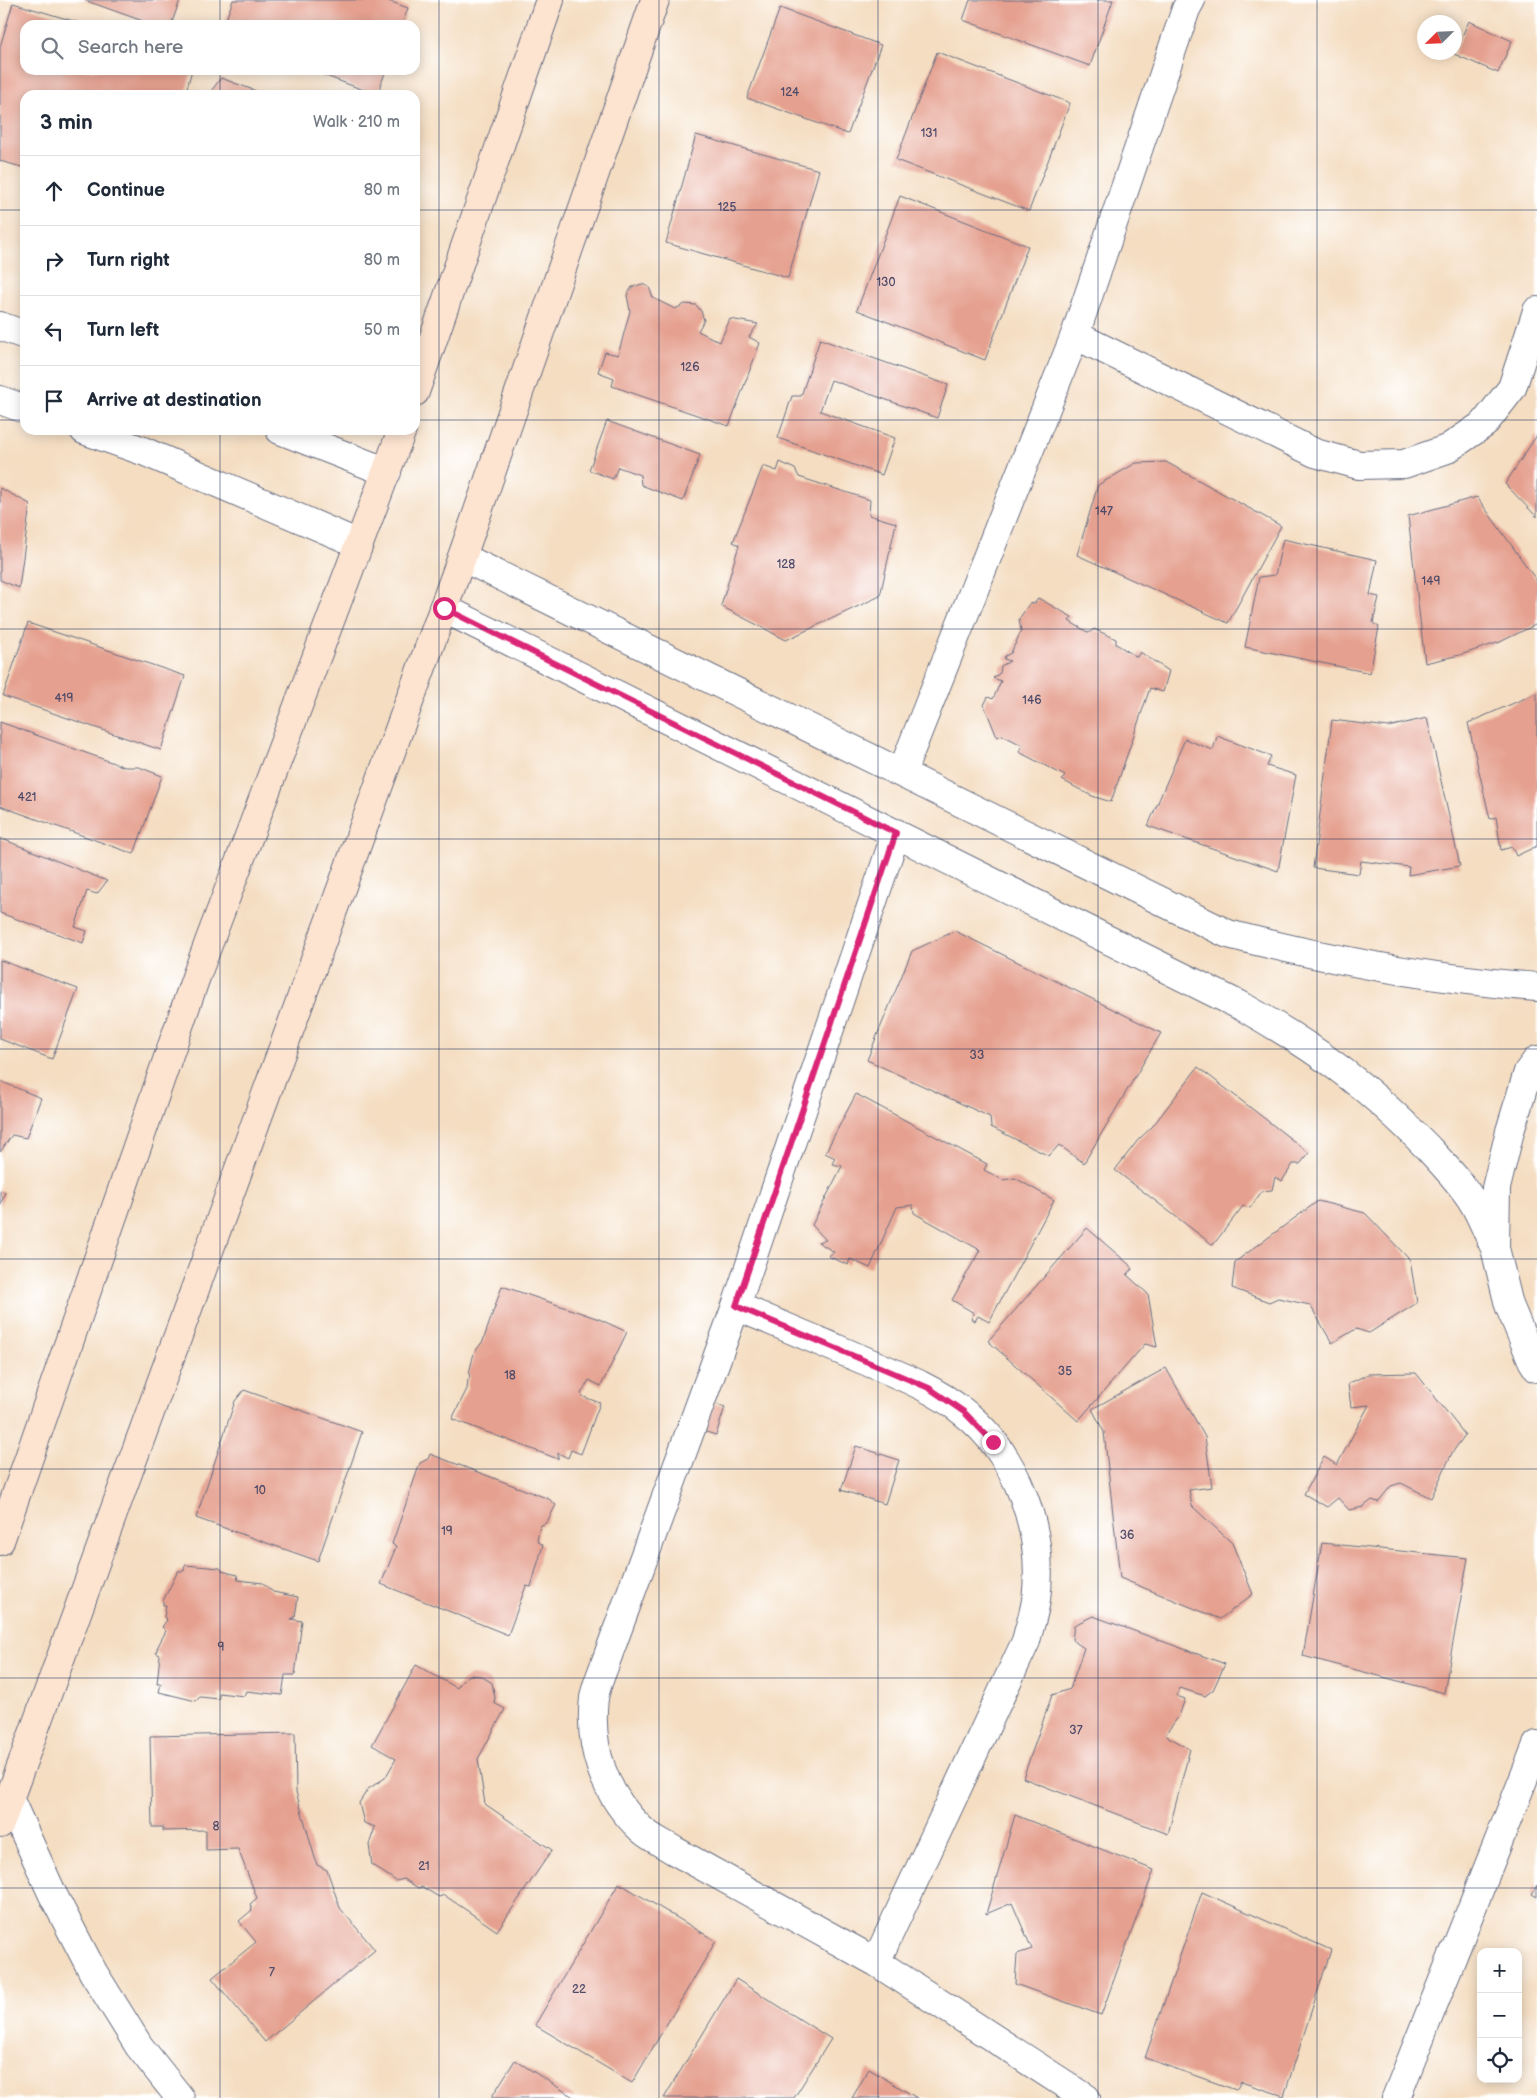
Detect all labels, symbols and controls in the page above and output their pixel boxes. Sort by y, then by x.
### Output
north arrow [1417,15,1462,60]
search box [20,20,420,75]
icon: search [38,34,66,62]
text: Search here [78,36,183,59]
house number: 124 [781,85,800,100]
text: 3 min [40,110,93,135]
text: Walk · 210 m [313,113,400,132]
house number: 131 [921,126,937,141]
icon: ahead [40,177,68,205]
text: Continue [87,179,165,202]
text: 80 m [364,181,400,200]
house number: 125 [718,200,736,215]
icon: right [40,247,68,275]
text: Turn right [87,249,170,272]
text: 80 m [364,251,400,270]
house number: 130 [876,275,896,290]
icon: left [40,317,68,345]
text: Turn left [87,319,159,342]
text: 50 m [364,321,400,340]
house number: 126 [680,360,700,375]
icon: arrive [40,387,68,415]
text: Arrive at destination [87,389,262,412]
house number: 147 [1095,504,1113,519]
house number: 128 [777,557,795,572]
house number: 149 [1422,574,1441,589]
route start [433,597,456,620]
house number: 419 [55,691,74,706]
house number: 146 [1022,693,1042,708]
house number: 421 [18,790,36,805]
house number: 33 [970,1048,984,1063]
house number: 35 [1058,1364,1072,1379]
house number: 18 [504,1368,516,1383]
route end [982,1431,1005,1454]
house number: 10 [254,1483,266,1498]
house number: 19 [441,1524,453,1539]
house number: 36 [1120,1528,1134,1543]
house number: 9 [218,1640,225,1655]
house number: 37 [1069,1723,1083,1738]
house number: 8 [213,1819,220,1834]
house number: 21 [418,1859,430,1874]
map controls [1477,1948,1522,2083]
button: + [1477,1948,1522,1993]
house number: 7 [269,1965,275,1980]
house number: 22 [572,1982,586,1997]
button: − [1477,1993,1522,2038]
button: locate [1477,2038,1522,2083]

